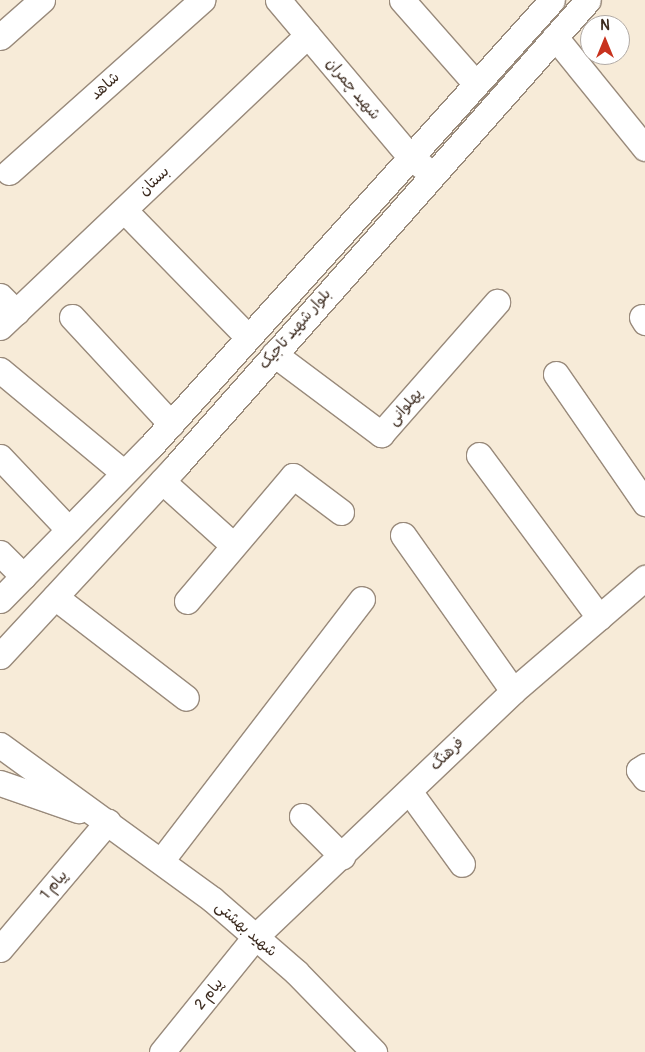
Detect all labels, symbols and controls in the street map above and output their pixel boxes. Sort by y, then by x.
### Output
north arrow [580,15,630,65]
text: N [600,17,610,34]
street label: شهید چمران [322,55,384,123]
street label: شاهد [87,68,123,104]
street label: بستان [135,162,173,200]
street label: بلوار شهید تاجیک [255,285,335,373]
street label: پهلوانی [384,385,426,429]
street label: فرهنگ [426,734,468,774]
street label: پیام 1 [37,867,71,903]
street label: شهید بهشتی [211,897,281,961]
street label: پیام 2 [191,975,227,1013]

